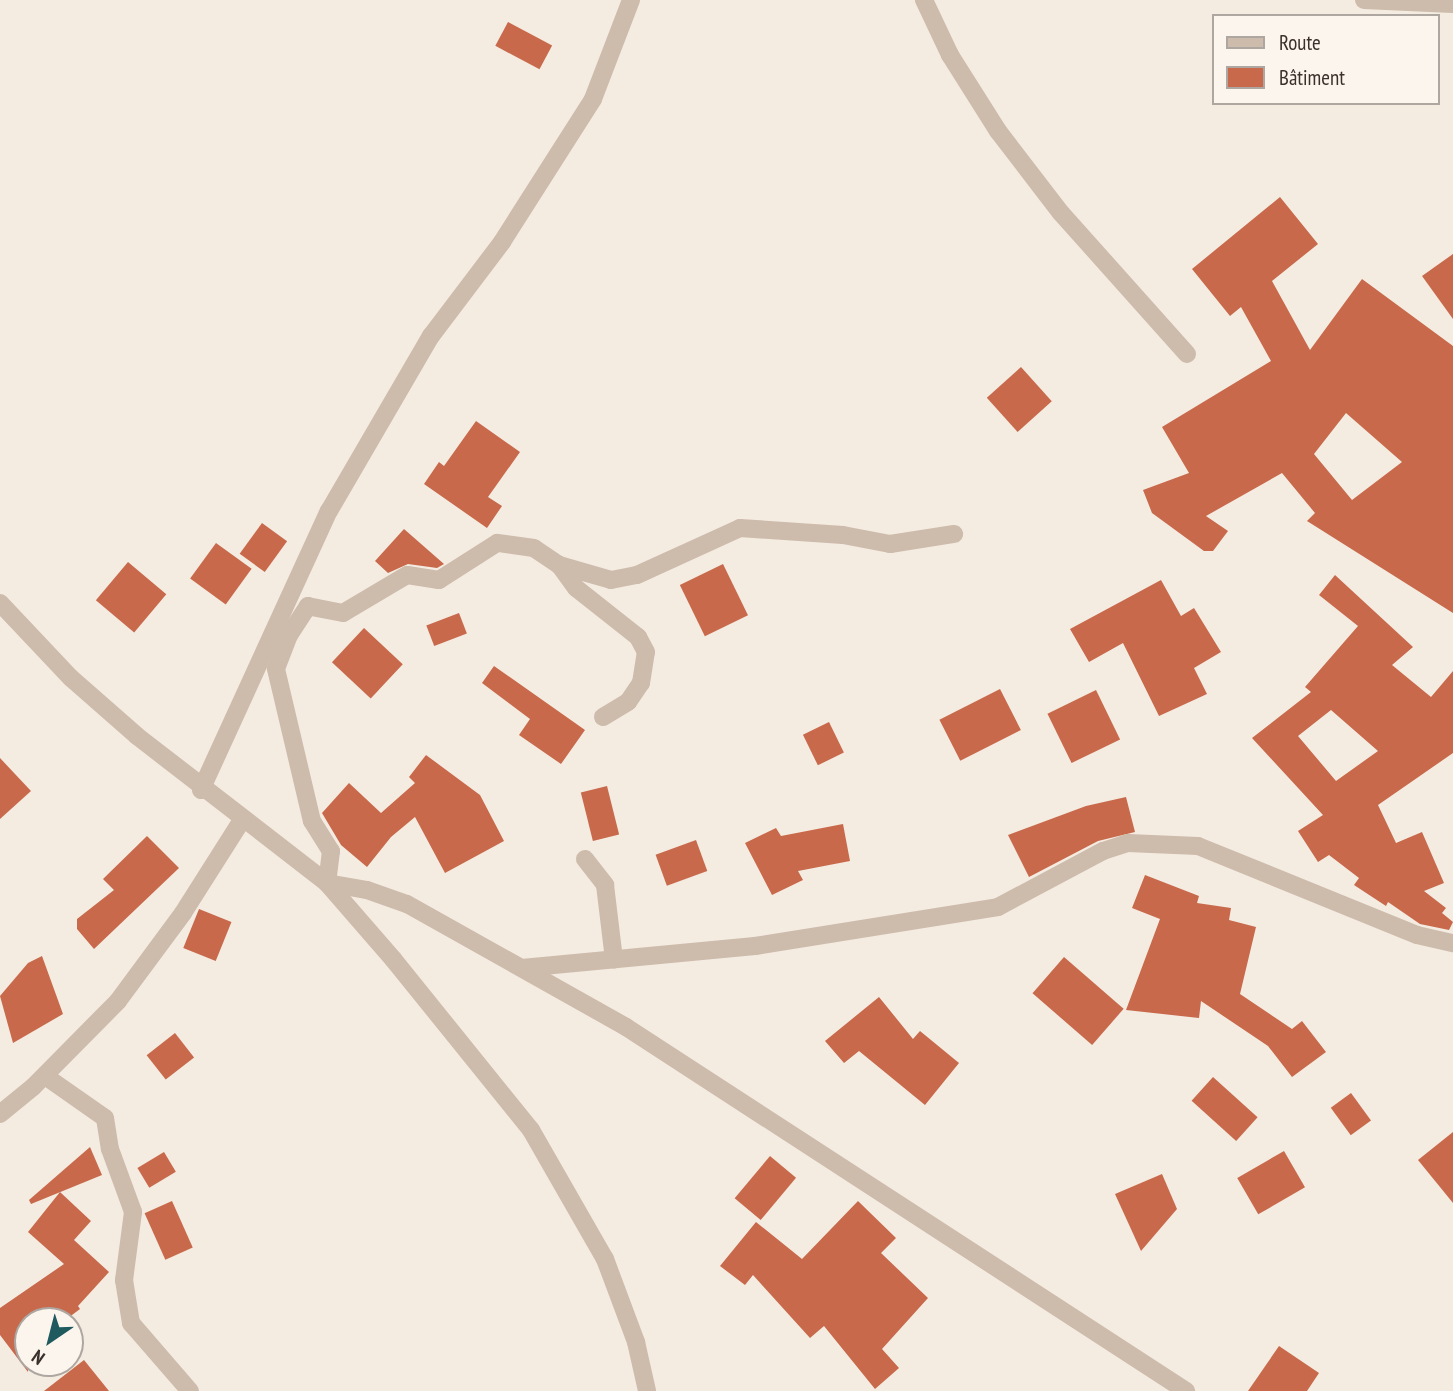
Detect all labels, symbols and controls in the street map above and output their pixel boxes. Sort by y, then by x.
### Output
legend [1212,14,1439,105]
text: Route [1279,29,1321,56]
text: Bâtiment [1279,64,1345,91]
north arrow [14,1307,84,1377]
text: N [27,1345,49,1370]

